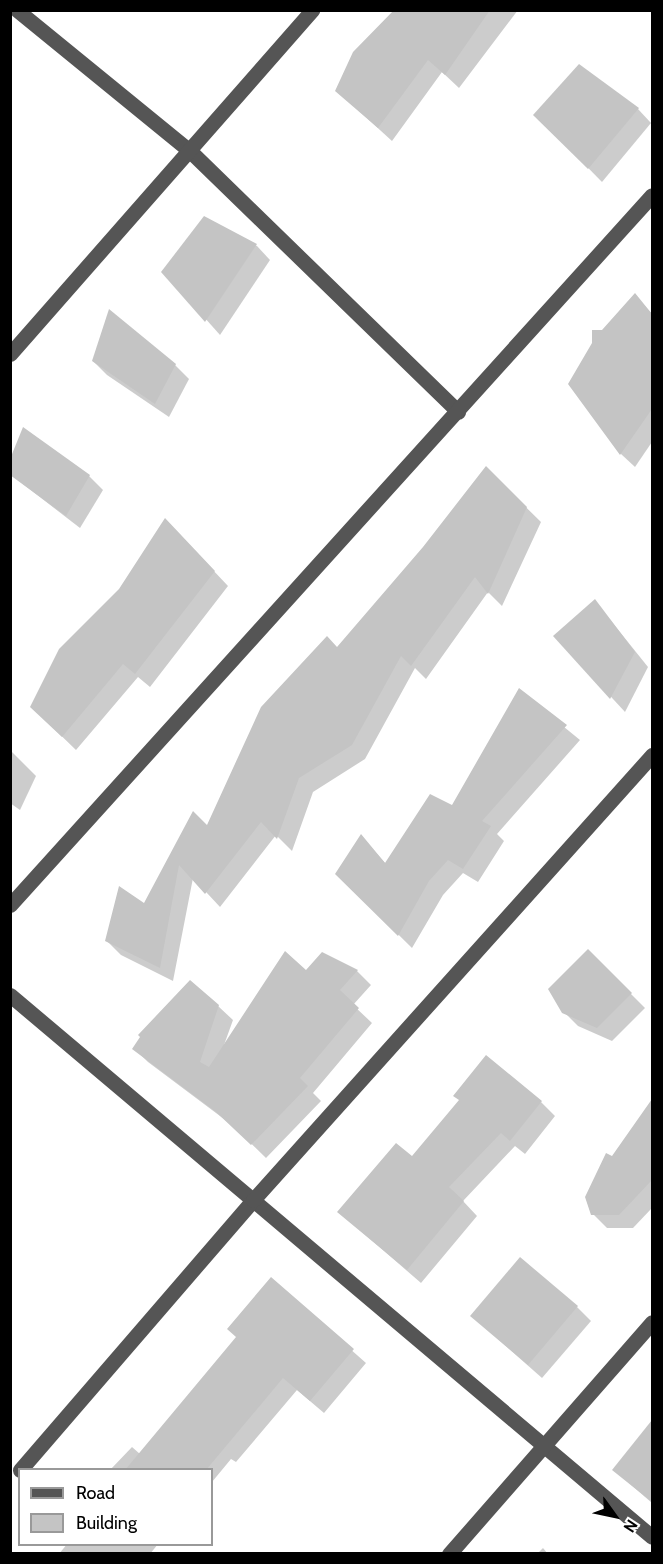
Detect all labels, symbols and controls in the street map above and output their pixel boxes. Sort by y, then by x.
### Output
legend [18,1468,213,1546]
text: Road [76,1482,115,1504]
north arrow [585,1486,645,1546]
text: Building [76,1512,137,1534]
text: N [619,1516,642,1536]

